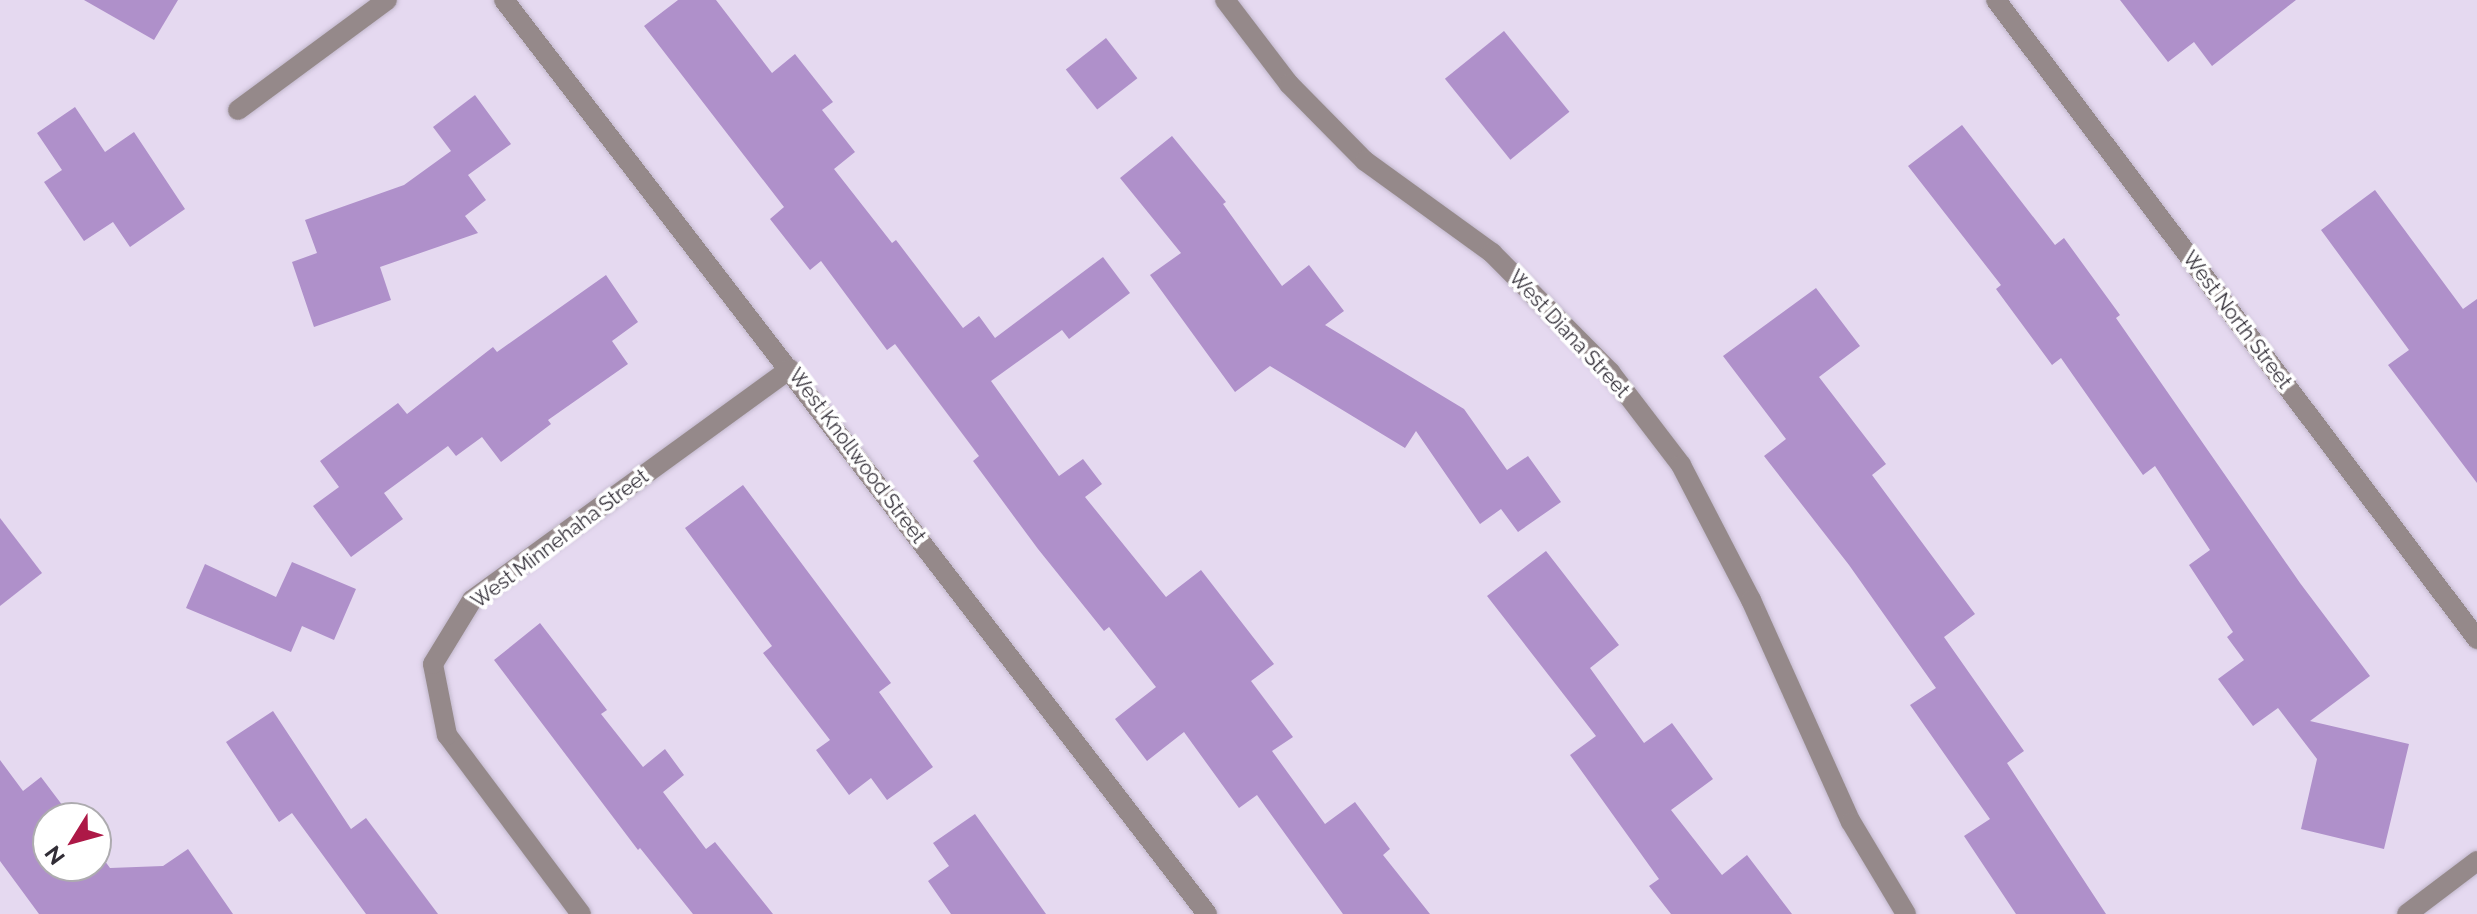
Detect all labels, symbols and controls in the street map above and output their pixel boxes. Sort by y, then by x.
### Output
street label: West North Street [2178,247,2296,393]
street label: West Diana Street [1504,265,1634,403]
street label: West Knollwood Street [783,364,931,548]
street label: West Minnehaha Street [467,465,653,613]
north arrow [32,802,112,882]
text: N [39,841,70,870]

